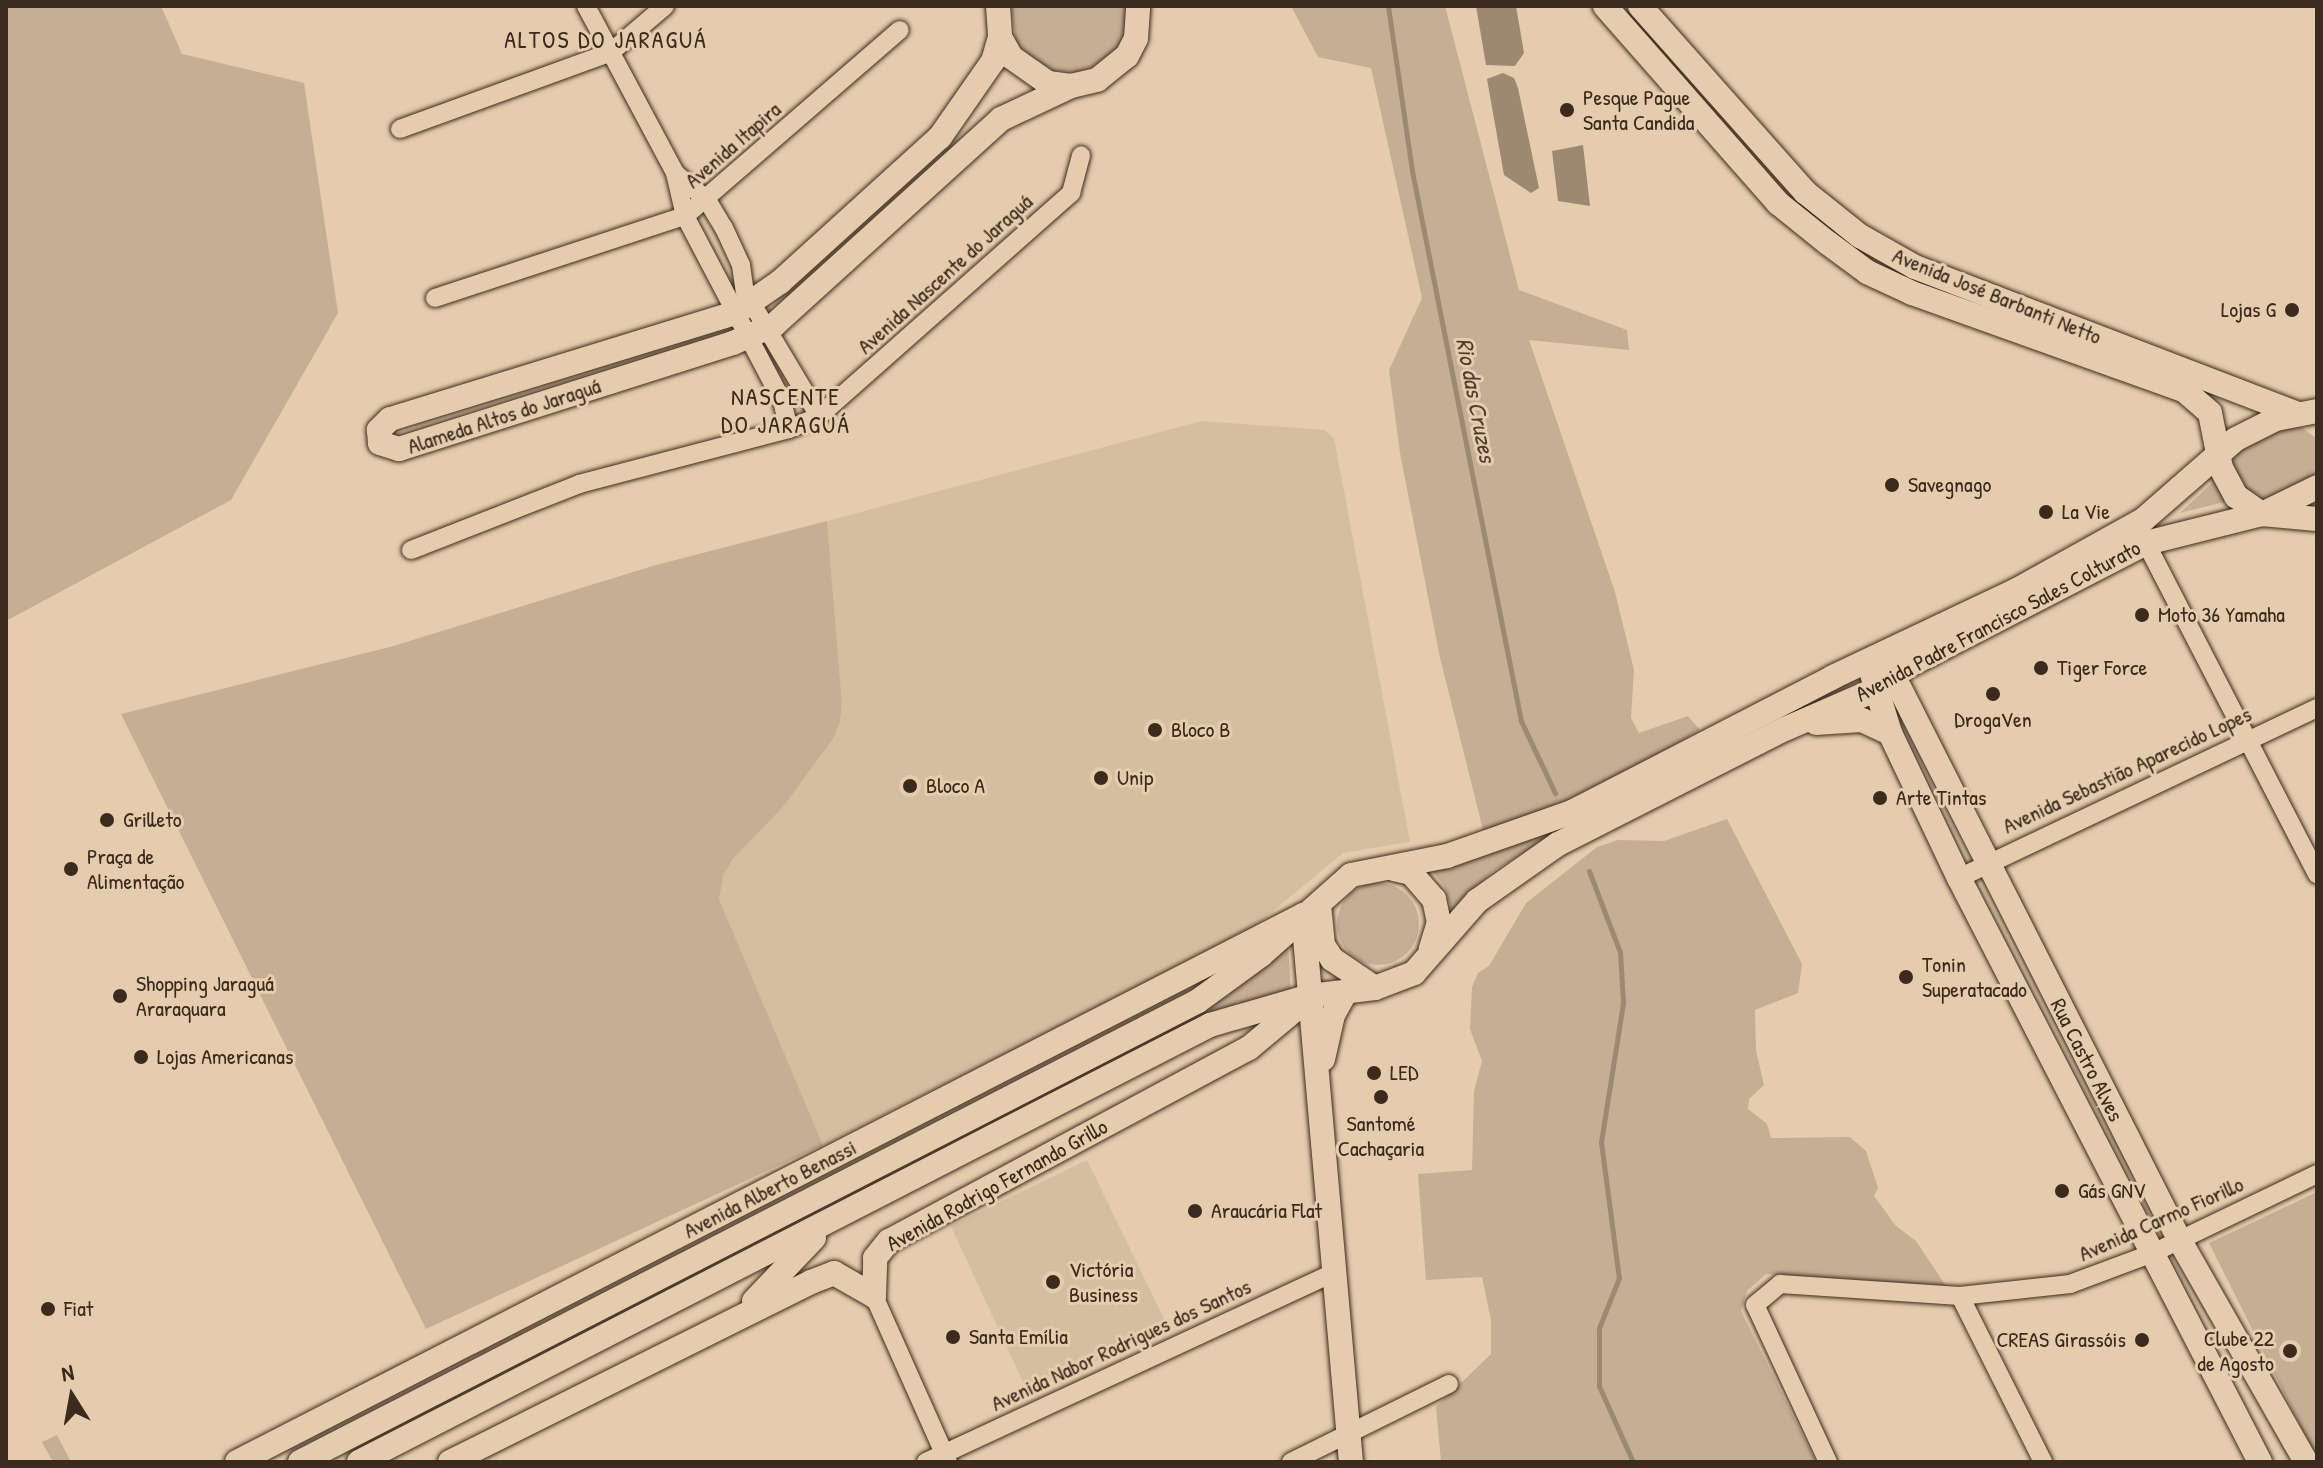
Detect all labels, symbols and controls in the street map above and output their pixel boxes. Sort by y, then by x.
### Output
district label: ALTOS DO JARAGUÁ [504,26,708,54]
place label: Pesque Pague Santa Candida [1583,84,1694,136]
street label: Avenida Itapira [680,96,786,194]
marker: Pesque Pague Santa Candida [1558,101,1576,119]
street label: Avenida Nascente do Jaraguá [852,188,1038,360]
street label: Avenida José Barbanti Netto [1889,242,2105,350]
place label: Lojas G [2221,297,2276,323]
marker: Lojas G [2283,301,2301,319]
water label: Rio das Cruzes [1450,335,1502,465]
street label: Alameda Altos do Jaraguá [404,372,604,460]
district label: NASCENTE DO JARAGUÁ [721,383,851,439]
place label: Savegnago [1908,472,1991,498]
marker: Savegnago [1883,476,1901,494]
place label: La Vie [2062,499,2110,525]
marker: La Vie [2037,503,2055,521]
street label: Avenida Padre Francisco Sales Colturato [1851,535,2145,707]
place label: Moto 36 Yamaha [2158,602,2285,628]
marker: Moto 36 Yamaha [2133,606,2151,624]
place label: Tiger Force [2057,655,2147,681]
marker: Tiger Force [2032,659,2050,677]
marker: DrogaVen [1984,685,2002,703]
street label: Avenida Sebastião Aparecido Lopes [1999,701,2255,839]
place label: DrogaVen [1954,707,2032,733]
place label: Bloco B [1171,717,1230,743]
marker: Bloco B [1146,721,1164,739]
place label: Unip [1117,765,1153,791]
marker: Unip [1092,769,1110,787]
place label: Bloco A [926,773,985,799]
marker: Bloco A [901,777,919,795]
place label: Arte Tintas [1896,785,1986,811]
marker: Arte Tintas [1871,789,1889,807]
place label: Grilleto [123,807,182,833]
marker: Grilleto [98,811,116,829]
place label: Praça de Alimentação [87,843,184,894]
marker: Praça de Alimentação [62,860,80,878]
place label: Tonin Superatacado [1922,951,2027,1002]
marker: Tonin Superatacado [1897,968,1915,986]
place label: Shopping Jaraguá Araraquara [136,970,274,1022]
marker: Shopping Jaraguá Araraquara [111,987,129,1005]
street label: Rua Castro Alves [2045,994,2129,1126]
place label: Lojas Americanas [157,1044,293,1070]
marker: Lojas Americanas [132,1048,150,1066]
place label: LED [1390,1060,1418,1086]
marker: LED [1365,1064,1383,1082]
marker: Santomé Cachaçaria [1372,1088,1390,1106]
place label: Santomé Cachaçaria [1338,1110,1424,1162]
street label: Avenida Rodrigo Fernando Grillo [882,1113,1112,1257]
street label: Avenida Alberto Benassi [679,1134,861,1244]
street label: Avenida Carmo Fiorillo [2075,1171,2247,1267]
place label: Gás GNV [2078,1178,2145,1204]
marker: Gás GNV [2053,1182,2071,1200]
place label: Araucária Flat [1211,1198,1322,1224]
marker: Araucária Flat [1186,1202,1204,1220]
place label: Victória Business [1069,1256,1138,1308]
street label: Avenida Nabor Rodrigues dos Santos [987,1273,1255,1417]
marker: Victória Business [1044,1273,1062,1291]
place label: Fiat [64,1296,93,1322]
marker: Fiat [39,1300,57,1318]
place label: Santa Emília [969,1324,1068,1350]
place label: Clube 22 de Agosto [2197,1325,2274,1376]
place label: CREAS Girassóis [1997,1327,2126,1353]
marker: Santa Emília [944,1328,962,1346]
marker: CREAS Girassóis [2133,1331,2151,1349]
marker: Clube 22 de Agosto [2281,1342,2299,1360]
north arrow [32,1356,112,1436]
text: N [59,1357,76,1388]

